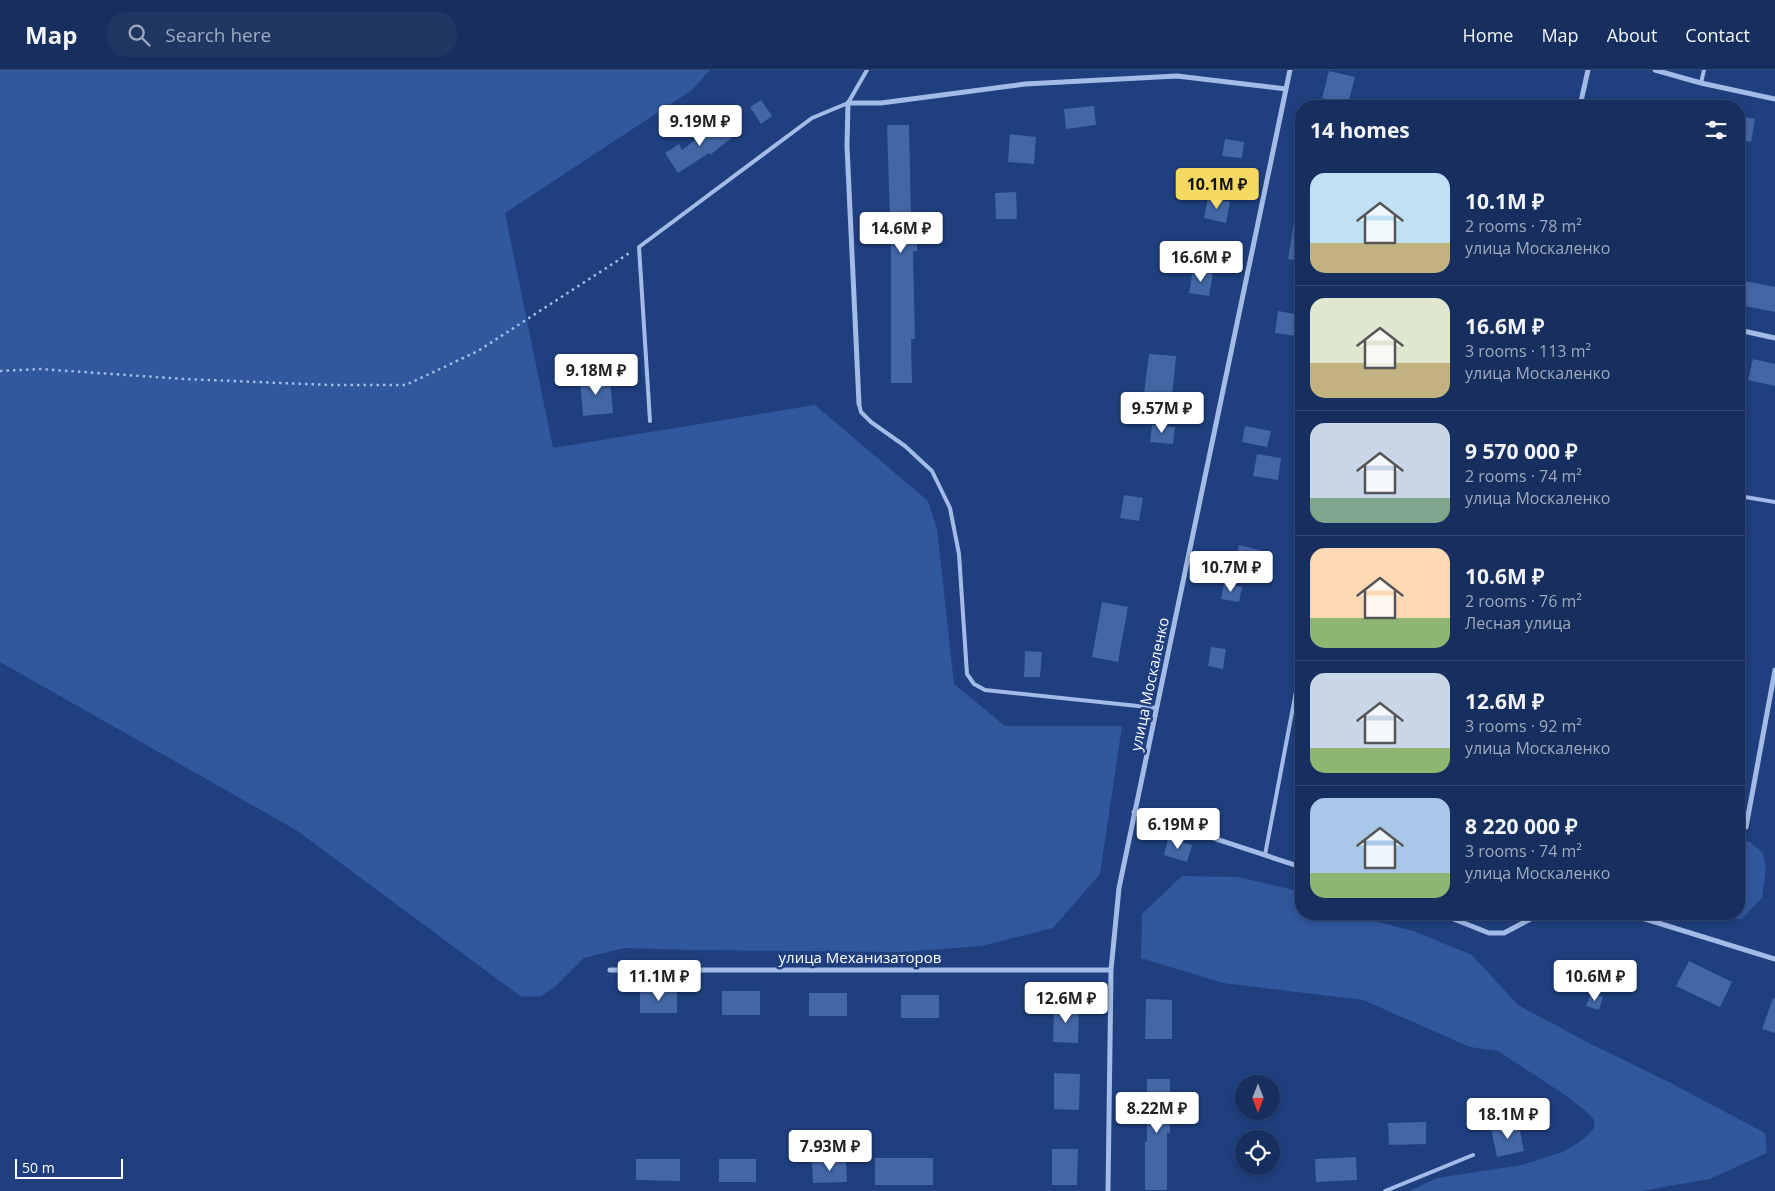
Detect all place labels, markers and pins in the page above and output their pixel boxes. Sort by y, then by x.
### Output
pin: 9.19M ₽ [654,104,746,147]
pin: 10.1M ₽ [1171,168,1263,210]
pin: 14.6M ₽ [855,212,947,254]
pin: 16.6M ₽ [1155,240,1247,283]
pin: 9.18M ₽ [550,354,642,396]
pin: 9.57M ₽ [1116,392,1208,434]
pin: 10.7M ₽ [1185,550,1277,593]
pin: 6.19M ₽ [1132,808,1224,850]
pin: 11.1M ₽ [613,960,705,1002]
pin: 10.6M ₽ [1549,960,1641,1002]
pin: 12.6M ₽ [1020,982,1112,1024]
pin: 8.22M ₽ [1111,1092,1203,1134]
pin: 18.1M ₽ [1462,1098,1554,1140]
pin: 7.93M ₽ [784,1130,876,1172]

